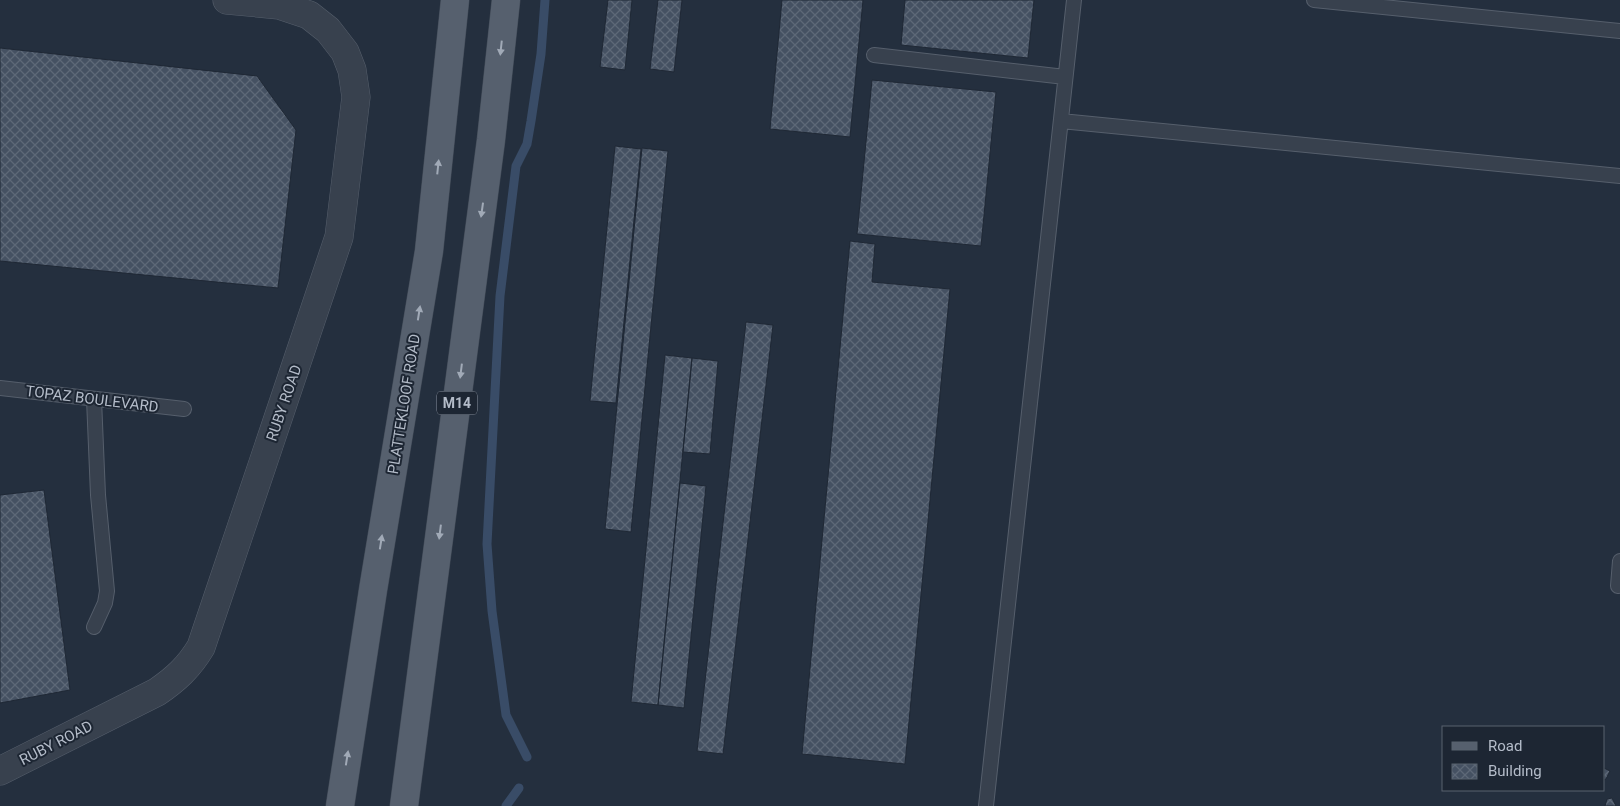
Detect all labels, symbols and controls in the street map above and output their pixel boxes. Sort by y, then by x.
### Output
one-way arrow [497,41,505,57]
one-way arrow [434,159,442,175]
one-way arrow [478,202,486,218]
one-way arrow [415,304,423,320]
street label: PLATTEKLOOF ROAD [384,333,424,475]
street label: RUBY ROAD [263,362,305,444]
one-way arrow [457,363,465,379]
street label: TOPAZ BOULEVARD [24,382,160,416]
road number: M14 [437,392,477,414]
one-way arrow [436,524,444,540]
one-way arrow [377,534,385,550]
street label: RUBY ROAD [16,717,96,769]
legend [1442,726,1605,791]
text: Road [1488,737,1522,755]
one-way arrow [344,749,352,765]
text: Building [1488,762,1542,780]

